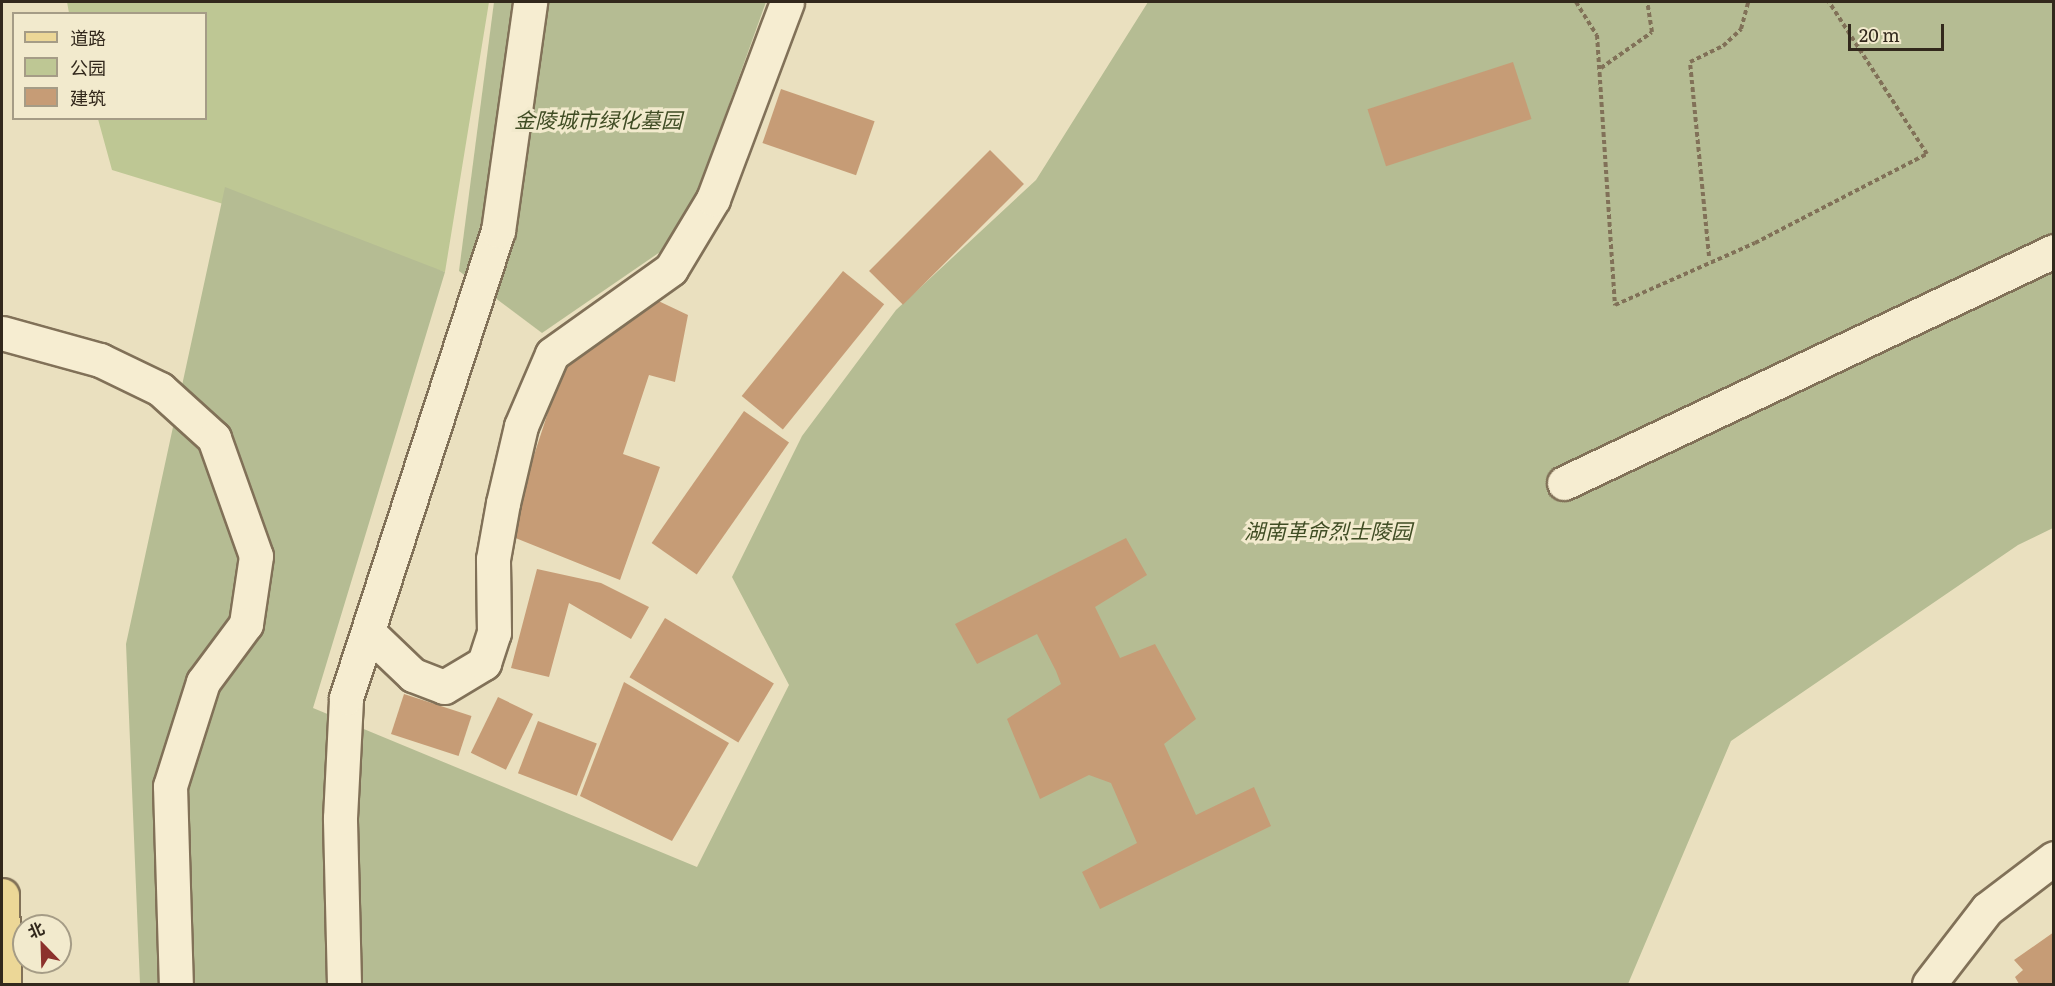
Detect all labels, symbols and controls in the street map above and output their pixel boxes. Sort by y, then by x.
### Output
legend [12,12,207,120]
scale bar [1851,12,1947,50]
text: 20 m [1859,21,1900,48]
text: 道路 [70,24,106,51]
text: 公园 [70,54,106,81]
text: 建筑 [70,84,106,111]
park label: 金陵城市绿化墓园 [514,106,682,132]
park label: 湖南革命烈士陵园 [1244,517,1412,543]
north arrow [12,914,72,974]
text: 北 [24,915,48,943]

